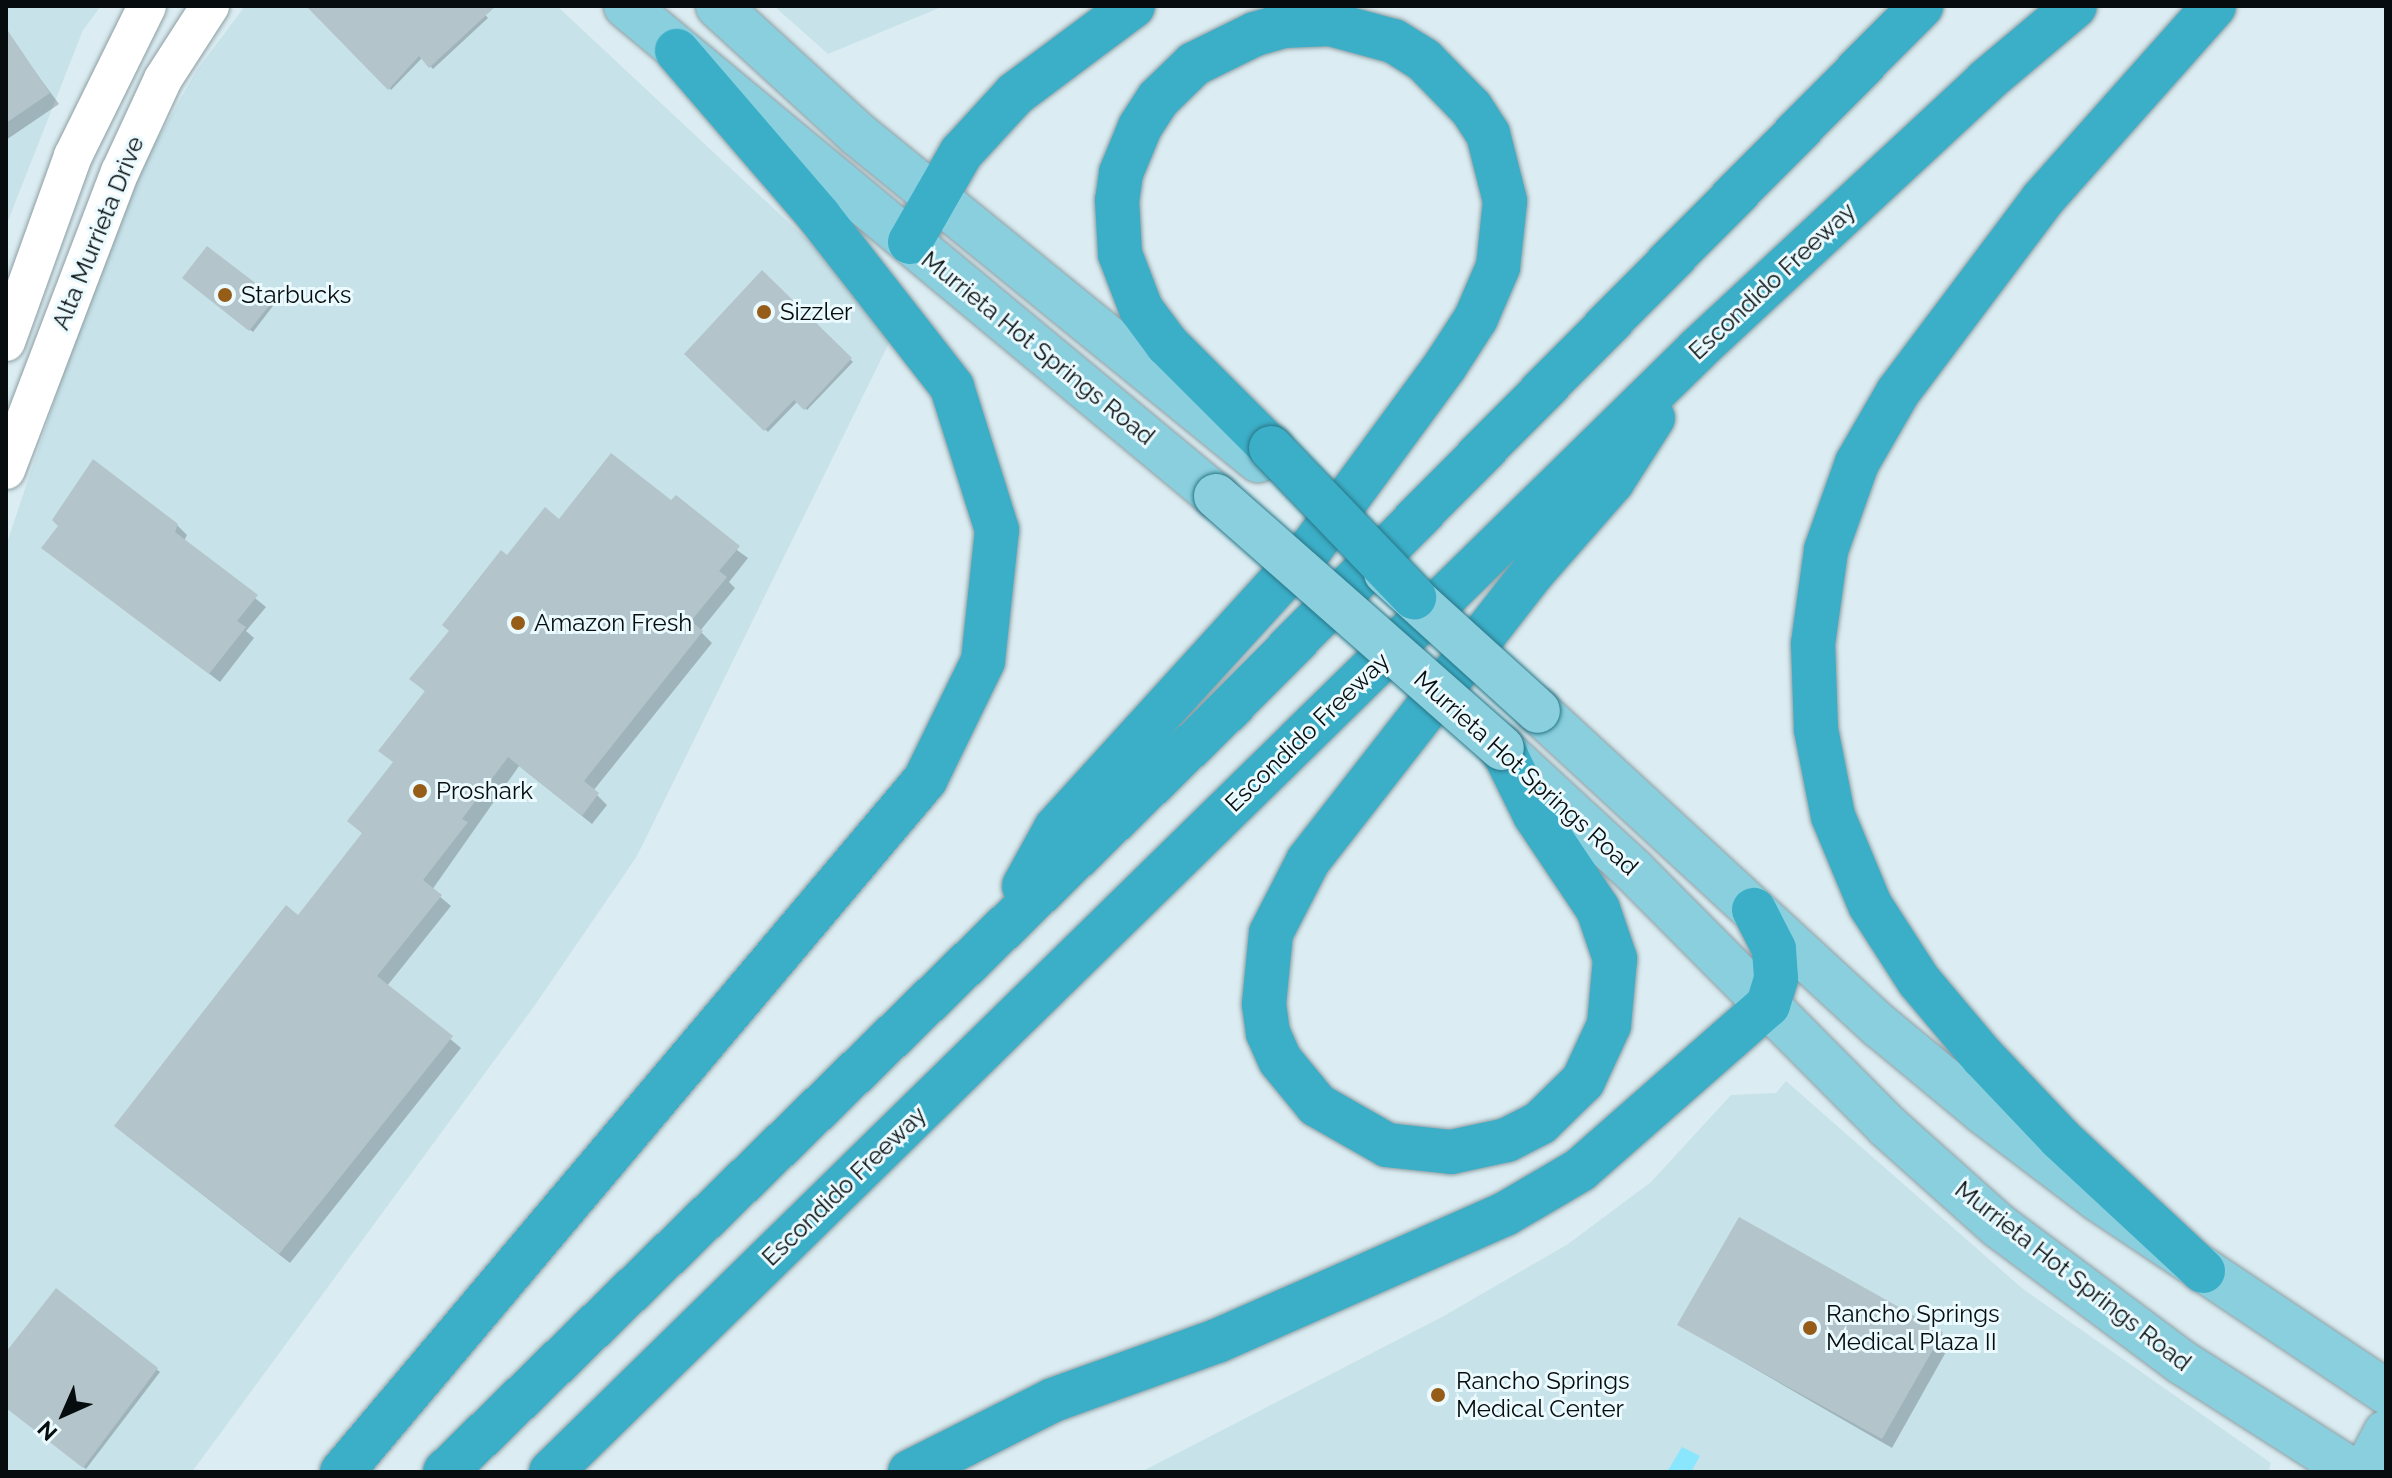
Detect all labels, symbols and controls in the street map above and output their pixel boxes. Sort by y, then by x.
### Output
street label: Alta Murrieta Drive [46,132,150,334]
street label: Escondido Freeway [1683,196,1861,366]
street label: Murrieta Hot Springs Road [916,245,1160,451]
place label: Starbucks [241,281,351,309]
marker: Starbucks [216,286,234,304]
place label: Sizzler [780,298,852,326]
marker: Sizzler [755,303,773,321]
place label: Amazon Fresh [534,609,692,637]
marker: Amazon Fresh [509,614,527,632]
street label: Escondido Freeway [1219,646,1395,818]
street label: Murrieta Hot Springs Road [1408,665,1644,881]
place label: Proshark [436,777,533,805]
marker: Proshark [411,782,429,800]
street label: Escondido Freeway [756,1100,932,1272]
street label: Murrieta Hot Springs Road [1949,1175,2197,1377]
place label: Rancho Springs Medical Plaza II [1826,1300,2000,1356]
marker: Rancho Springs Medical Plaza II [1801,1319,1819,1337]
place label: Rancho Springs Medical Center [1456,1367,1630,1423]
north arrow [24,1374,104,1454]
marker: Rancho Springs Medical Center [1427,1384,1449,1406]
text: N [32,1416,62,1446]

